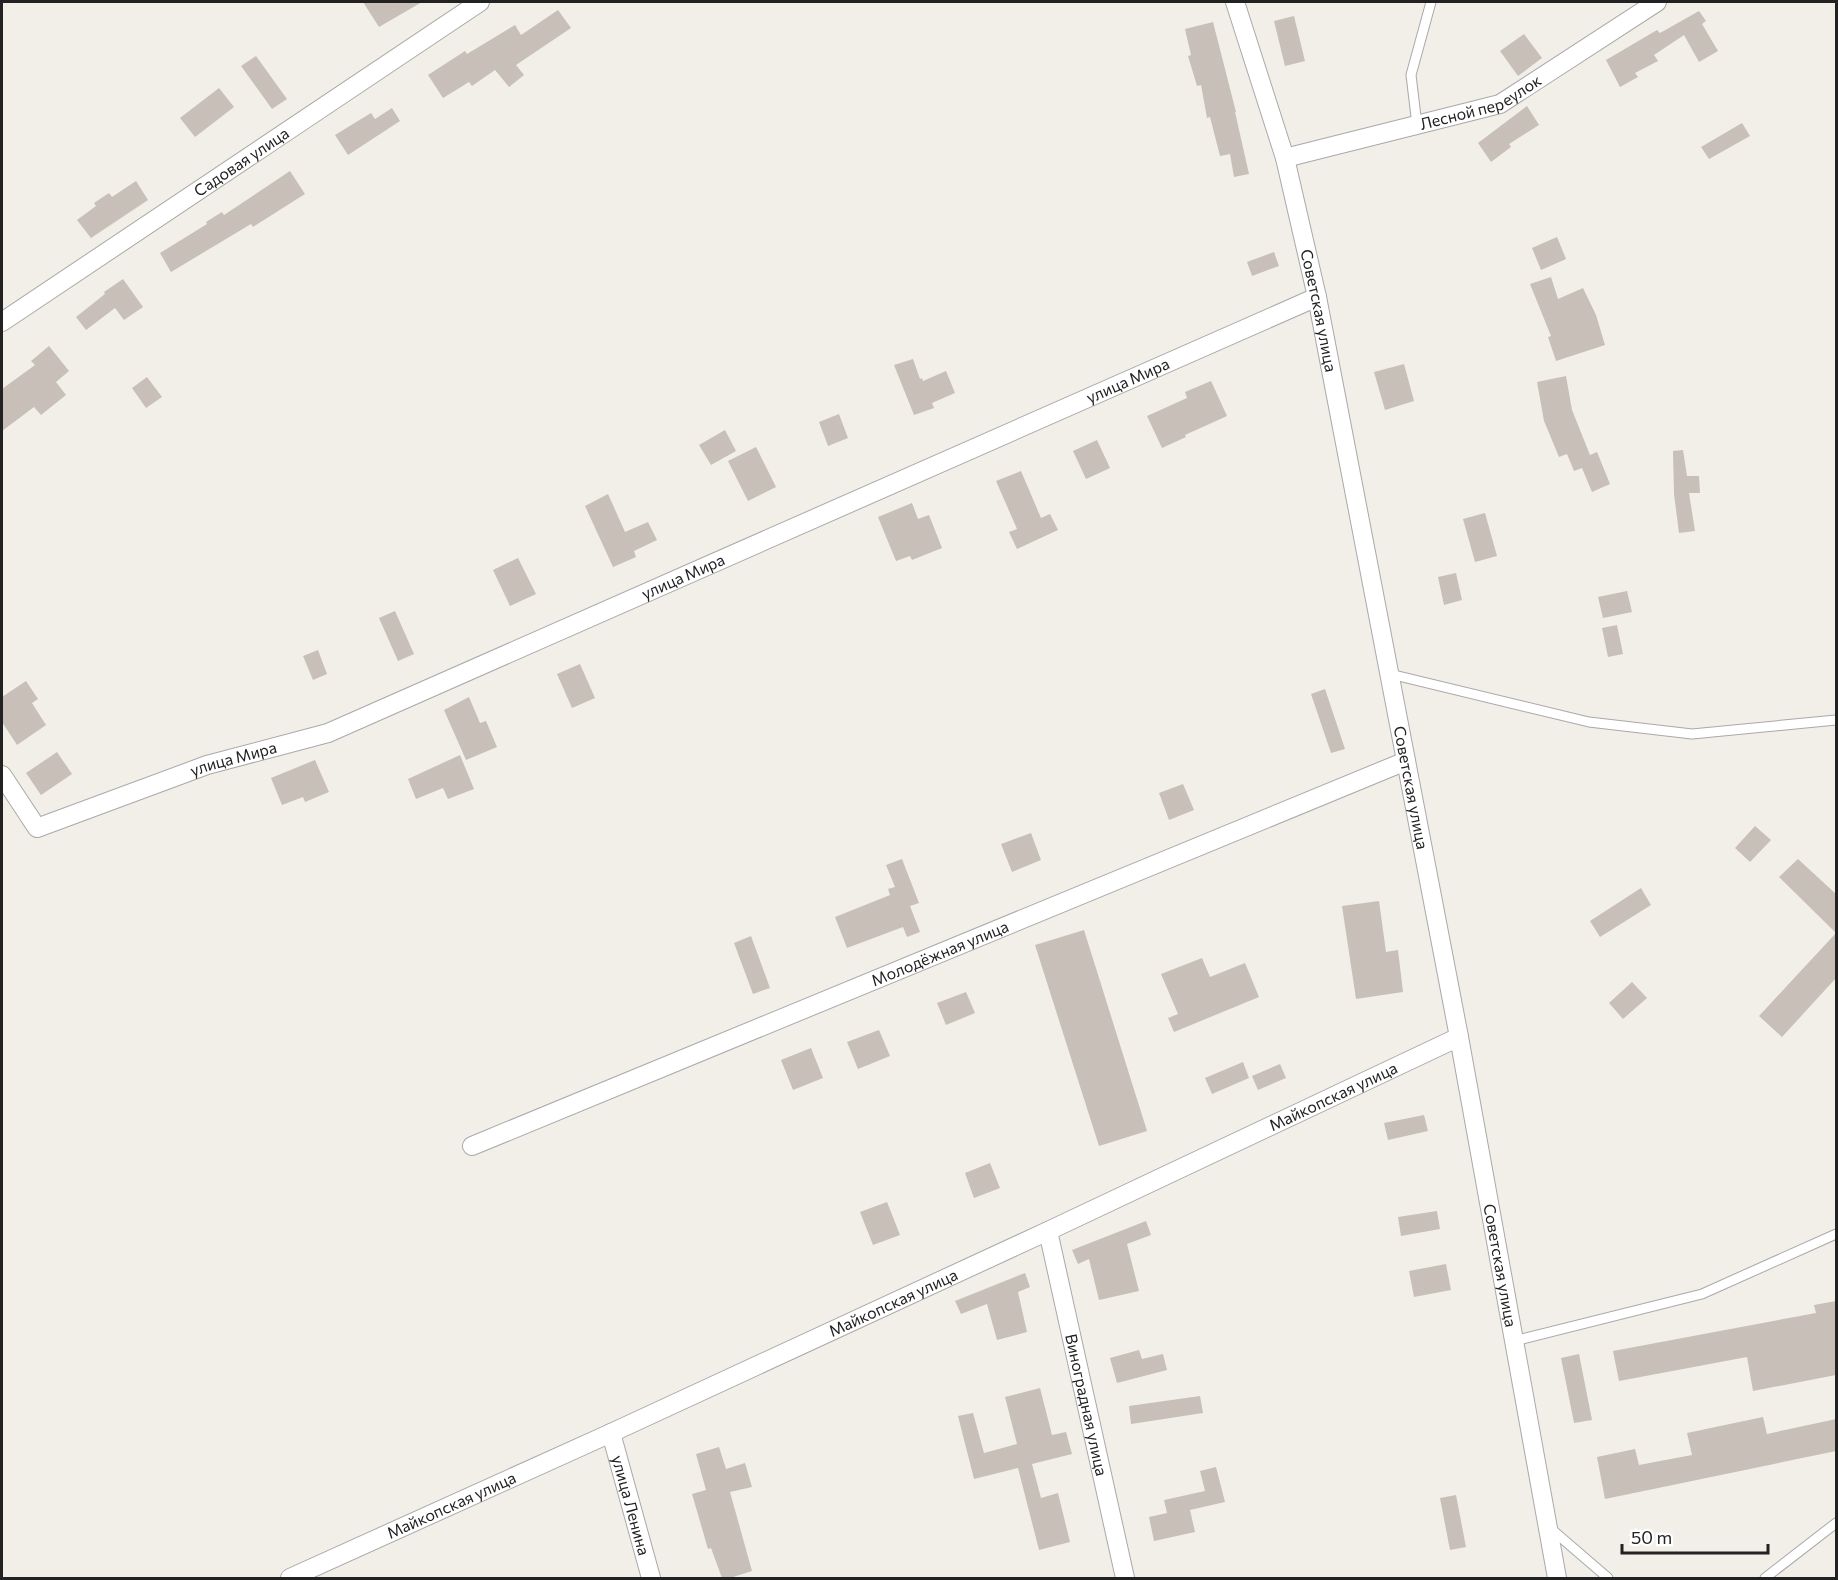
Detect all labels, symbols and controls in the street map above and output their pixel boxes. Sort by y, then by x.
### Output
street label: Лесной переулок [1418,70,1545,133]
street label: Садовая улица [190,123,292,200]
street label: Советская улица [1297,247,1341,373]
street label: улица Мира [1083,353,1172,407]
street label: улица Мира [638,549,727,603]
street label: Советская улица [1391,724,1433,851]
street label: улица Мира [187,737,279,779]
street label: Молодёжная улица [868,916,1011,989]
street label: Майкопская улица [1266,1058,1400,1134]
street label: Советская улица [1480,1202,1521,1328]
street label: Майкопская улица [826,1264,960,1340]
street label: Виноградная улица [1062,1332,1112,1478]
street label: улица Ленина [609,1453,654,1557]
street label: Майкопская улица [384,1467,519,1542]
scale bar [1622,1517,1768,1555]
text: 50 m [1631,1526,1672,1548]

